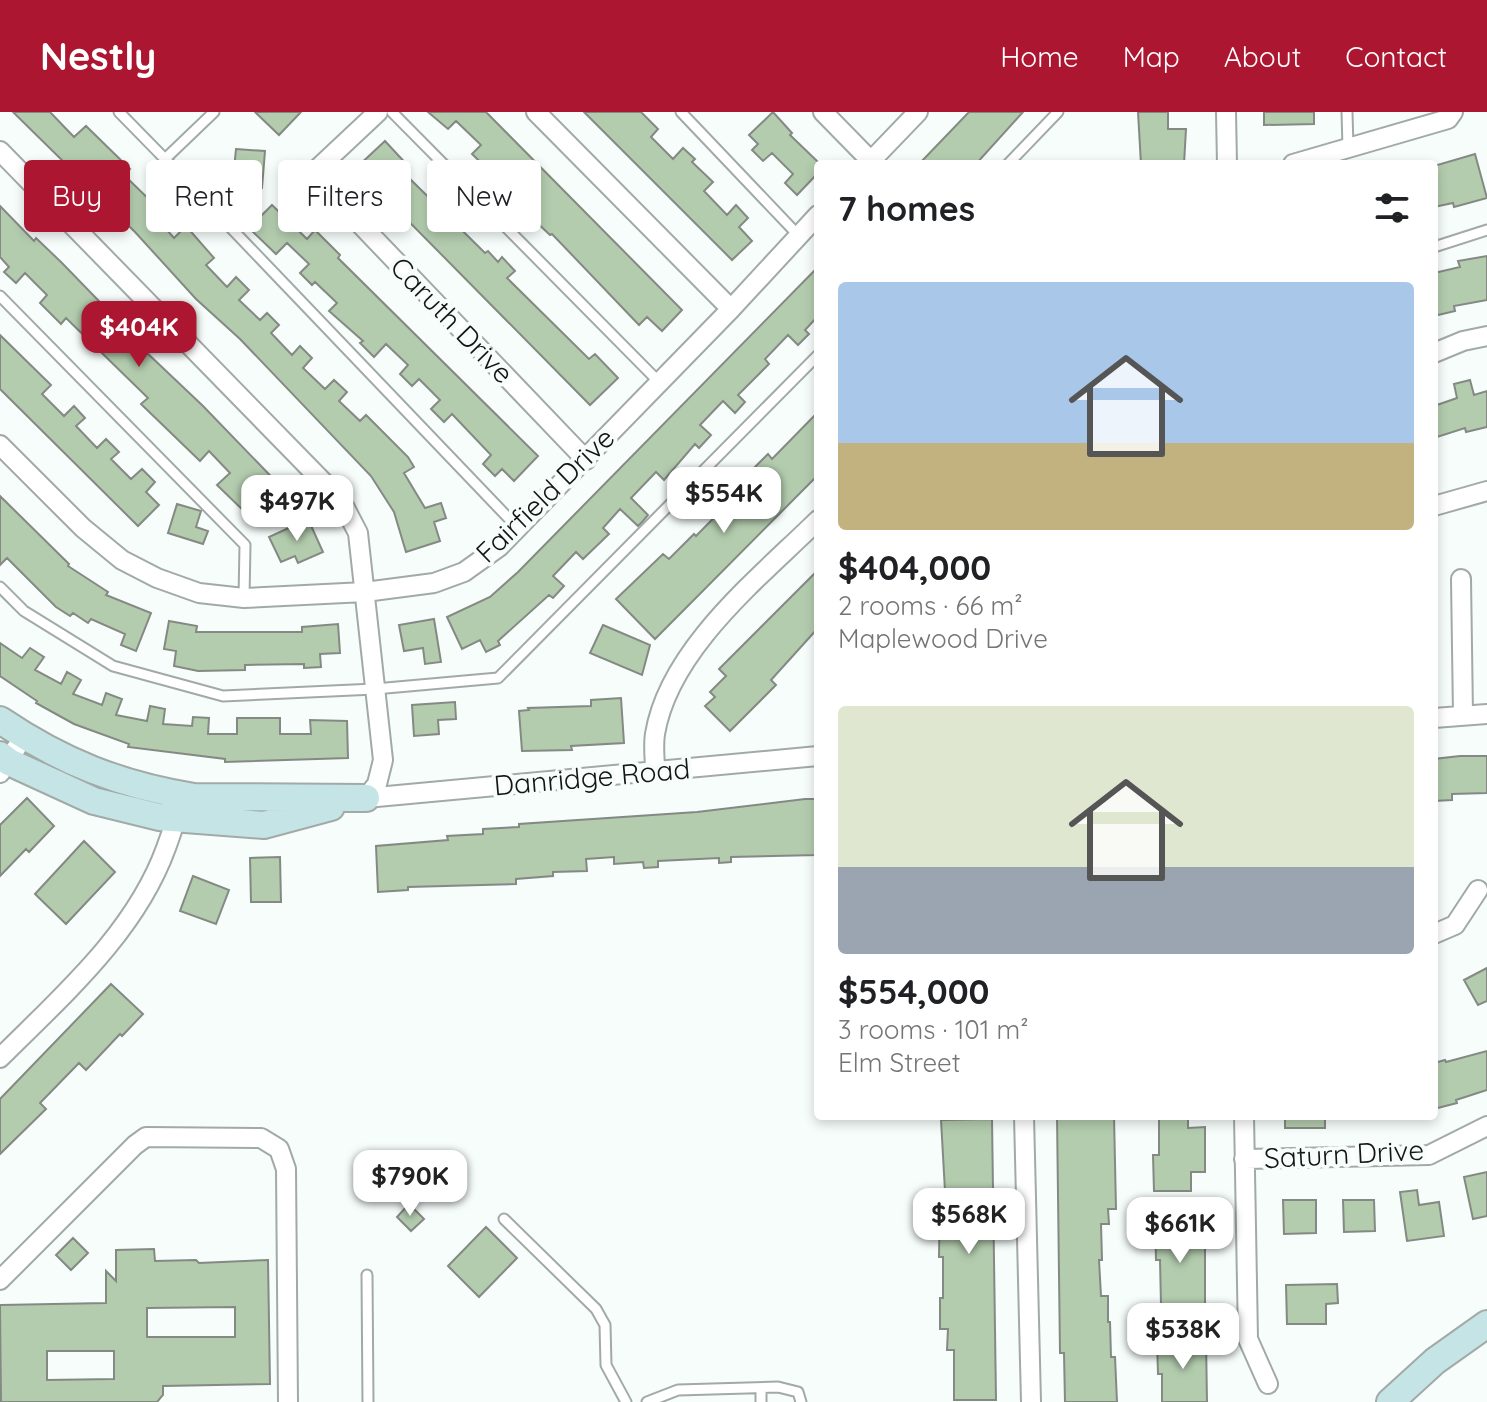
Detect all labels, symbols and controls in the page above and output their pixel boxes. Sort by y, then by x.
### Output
text: Nestly [40,32,156,80]
text: Home [1000,39,1079,74]
text: Map [1123,39,1180,74]
text: About [1224,39,1301,74]
text: Contact [1345,39,1447,74]
chip: Buy [24,160,130,232]
chip: Rent [146,160,262,232]
chip: Filters [278,160,411,232]
chip: New [427,160,541,232]
icon: filters [1370,186,1414,230]
text: 7 homes [838,187,975,230]
street label: Caruth Drive [383,249,521,390]
pin: $404K [83,301,195,369]
text: $404K [99,310,179,343]
icon: home [1054,334,1198,478]
street label: Fairfield Drive [468,420,621,569]
pin: $554K [668,467,780,535]
pin: $497K [241,475,353,543]
text: $554K [685,476,763,509]
text: $497K [259,484,335,517]
text: $404,000 [838,546,991,589]
text: 2 rooms · 66 m² [838,589,1023,622]
text: Maplewood Drive [838,622,1048,655]
street label: Danridge Road [492,750,692,803]
icon: home [1054,758,1198,902]
text: $554,000 [838,970,989,1013]
text: 3 rooms · 101 m² [838,1013,1029,1046]
text: Elm Street [838,1046,961,1079]
street label: Saturn Drive [1263,1132,1425,1175]
pin: $790K [354,1150,466,1218]
text: $790K [371,1159,449,1192]
pin: $568K [913,1188,1025,1256]
text: $568K [931,1197,1007,1230]
pin: $661K [1124,1197,1236,1265]
text: $661K [1145,1206,1215,1239]
pin: $538K [1127,1303,1239,1371]
text: $538K [1145,1312,1221,1345]

